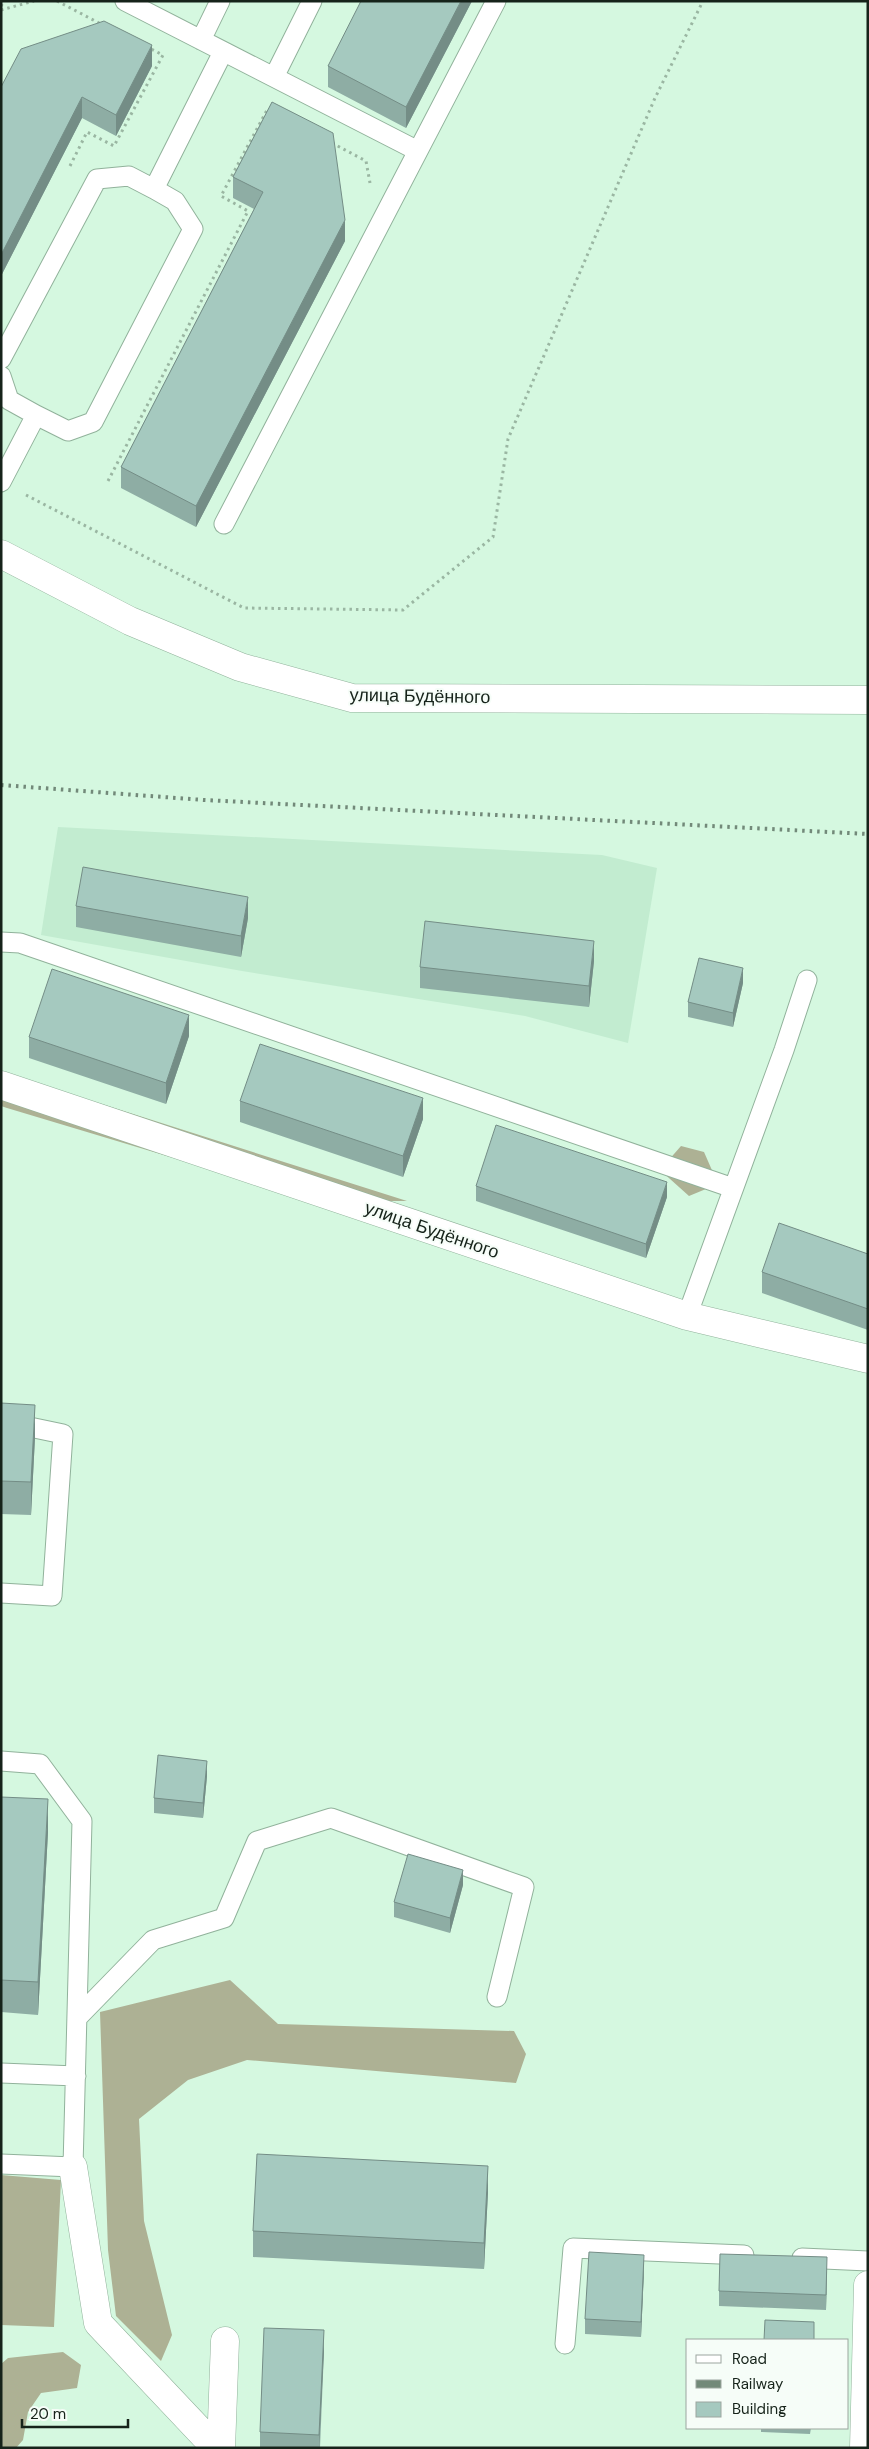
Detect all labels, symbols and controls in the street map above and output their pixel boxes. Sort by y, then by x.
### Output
street label: улица Будённого [349,683,491,709]
street label: улица Будённого [362,1196,502,1264]
legend [686,2339,849,2429]
text: Road [732,2349,767,2369]
text: Railway [732,2374,784,2394]
scale bar [22,2396,129,2428]
text: Building [732,2399,787,2419]
text: 20 m [30,2404,66,2424]

